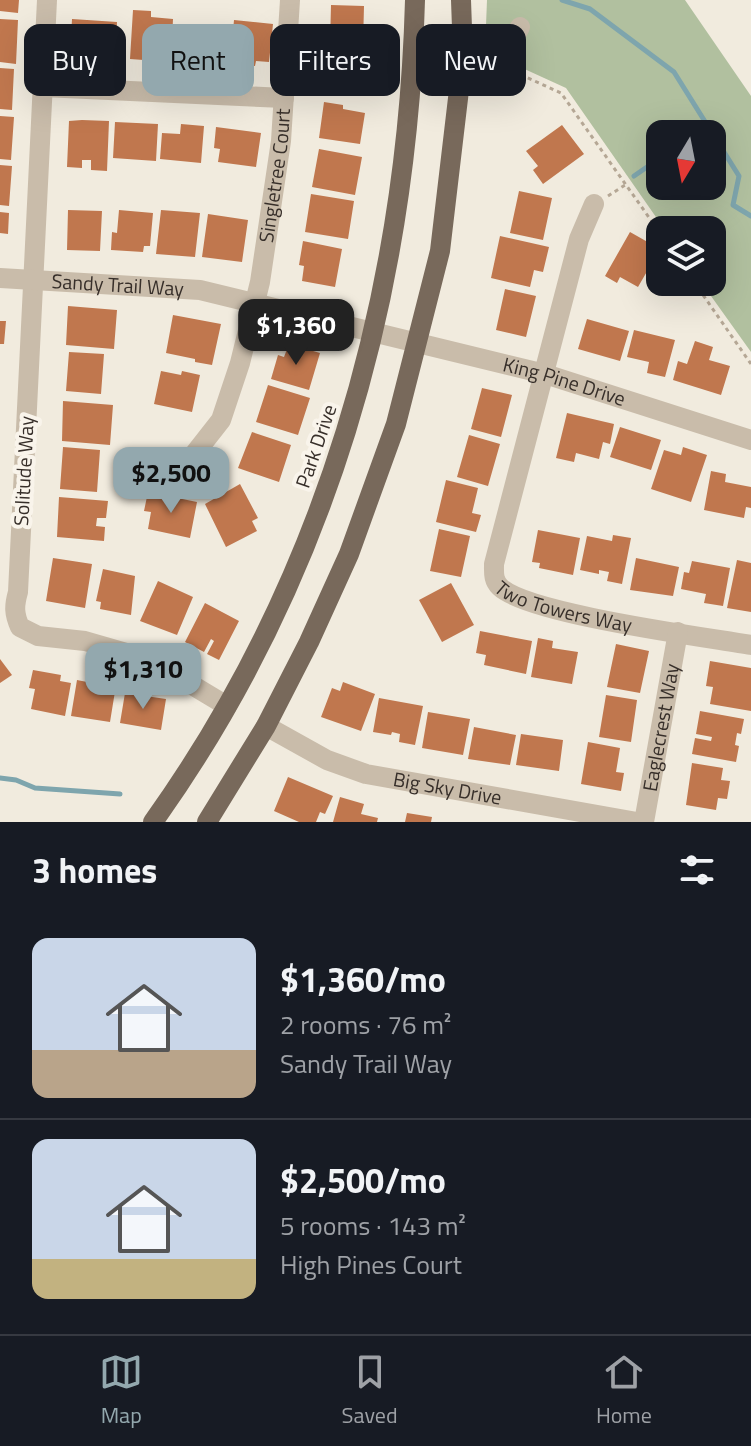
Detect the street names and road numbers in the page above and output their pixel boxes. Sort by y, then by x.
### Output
street label: Singletree Court [250,108,298,245]
street label: Sandy Trail Way [51,265,185,304]
street label: King Pine Drive [500,348,630,414]
street label: Park Drive [287,400,344,492]
street label: Solitude Way [5,415,42,527]
street label: Two Towers Way [488,573,635,640]
street label: Eaglecrest Way [634,661,687,794]
street label: Big Sky Drive [391,763,504,813]

